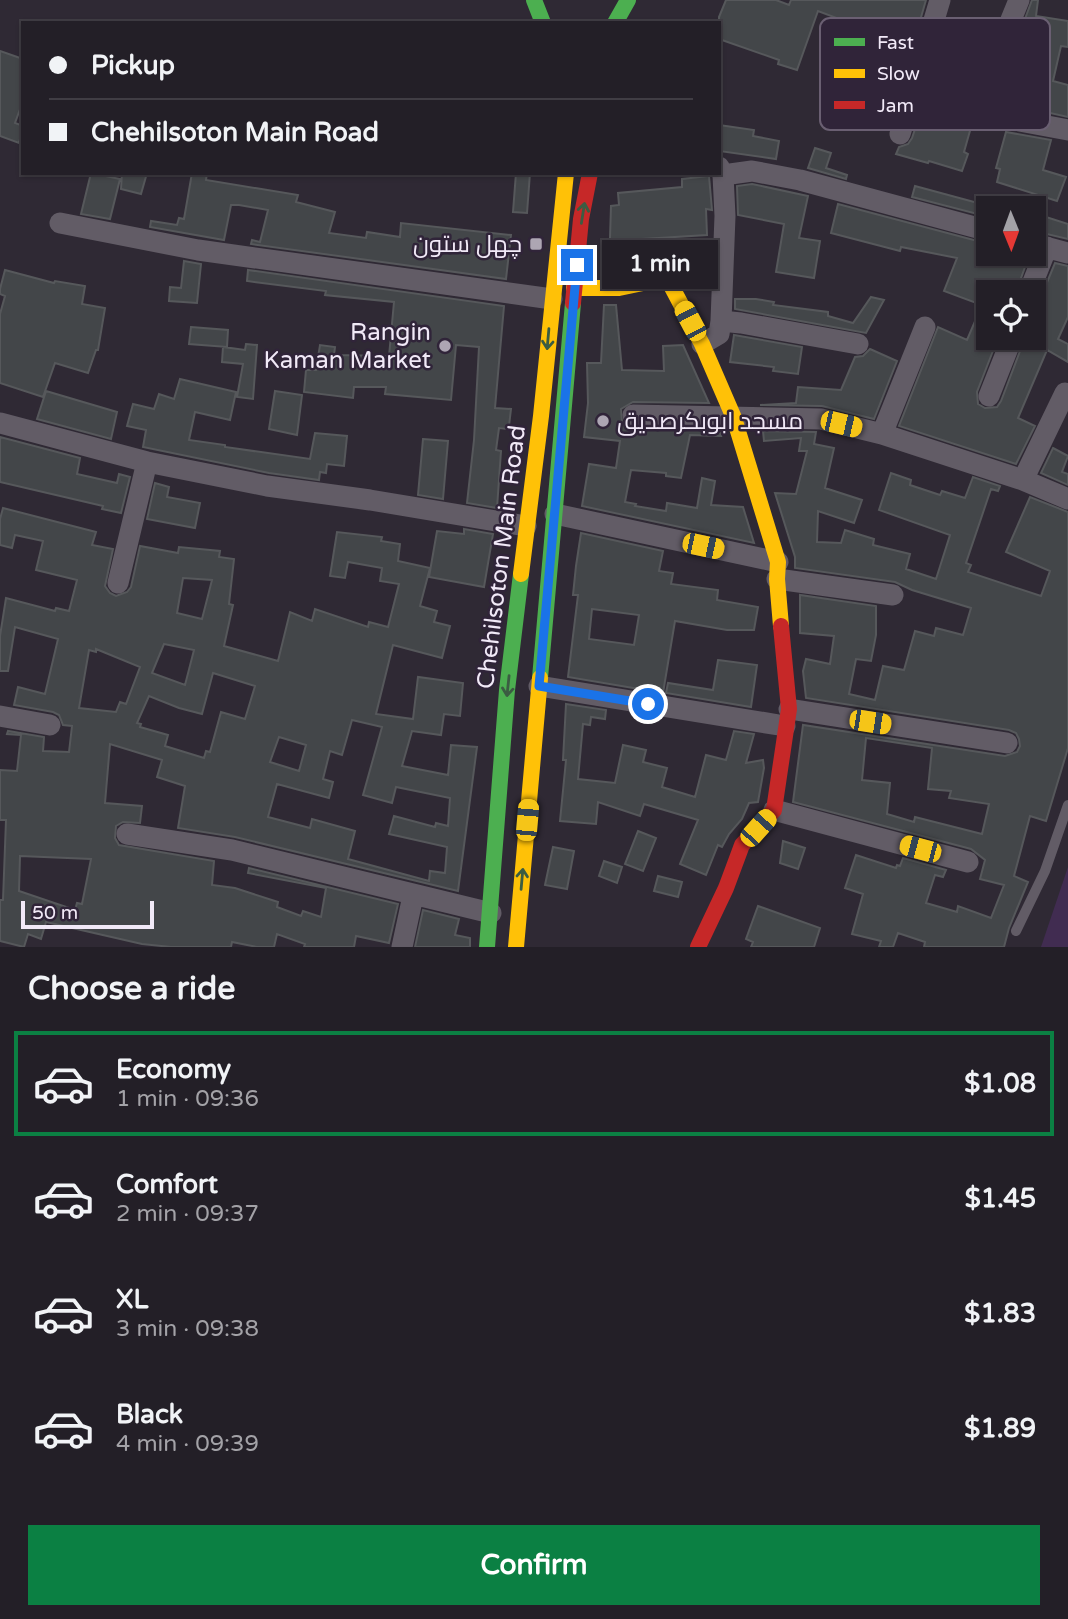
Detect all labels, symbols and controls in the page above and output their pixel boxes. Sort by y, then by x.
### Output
legend [820,18,1050,130]
text: Fast [877,32,914,54]
text: Pickup [91,50,175,81]
text: Slow [877,63,920,85]
text: Jam [877,95,914,117]
text: Chehilsoton Main Road [91,117,379,148]
north arrow [976,196,1046,266]
map controls [976,196,1046,350]
one-way arrow [576,202,589,225]
place label: چهل ستون [413,230,522,260]
marker: چهل ستون [528,236,544,252]
callout: 1 min [602,240,717,290]
route end [561,249,593,281]
text: 1 min [629,250,691,278]
button: locate [976,280,1046,350]
car [671,298,710,344]
place label: Rangin Kaman Market [264,318,431,375]
one-way arrow [541,327,554,349]
marker: Rangin Kaman Market [437,338,453,354]
place label: مسجد ابوبکرصدیق [617,407,803,436]
car [819,409,864,439]
marker: مسجد ابوبکرصدیق [595,413,611,429]
street label: Chehilsoton Main Road [471,423,532,691]
car [681,531,726,561]
one-way arrow [501,674,514,697]
route start [632,688,664,720]
car [848,708,893,736]
car [515,798,540,842]
car [737,805,780,851]
car [897,833,944,865]
one-way arrow [516,868,529,891]
scale bar [21,898,154,930]
text: 50 m [32,902,78,924]
text: Choose a ride [28,970,235,1008]
icon: car [32,1052,95,1115]
text: Economy [116,1054,231,1085]
text: $1.08 [964,1068,1036,1099]
text: 1 min · 09:36 [116,1085,259,1113]
icon: car [32,1167,95,1230]
text: Comfort [116,1169,218,1200]
text: $1.45 [965,1183,1036,1214]
text: 2 min · 09:37 [116,1200,259,1228]
icon: car [32,1282,95,1345]
text: XL [116,1284,148,1315]
text: $1.83 [964,1298,1036,1329]
text: 3 min · 09:38 [116,1315,259,1343]
icon: car [32,1397,95,1460]
text: Black [116,1399,183,1430]
text: $1.89 [964,1413,1036,1444]
text: 4 min · 09:39 [116,1430,259,1458]
button: Confirm [28,1525,1040,1605]

